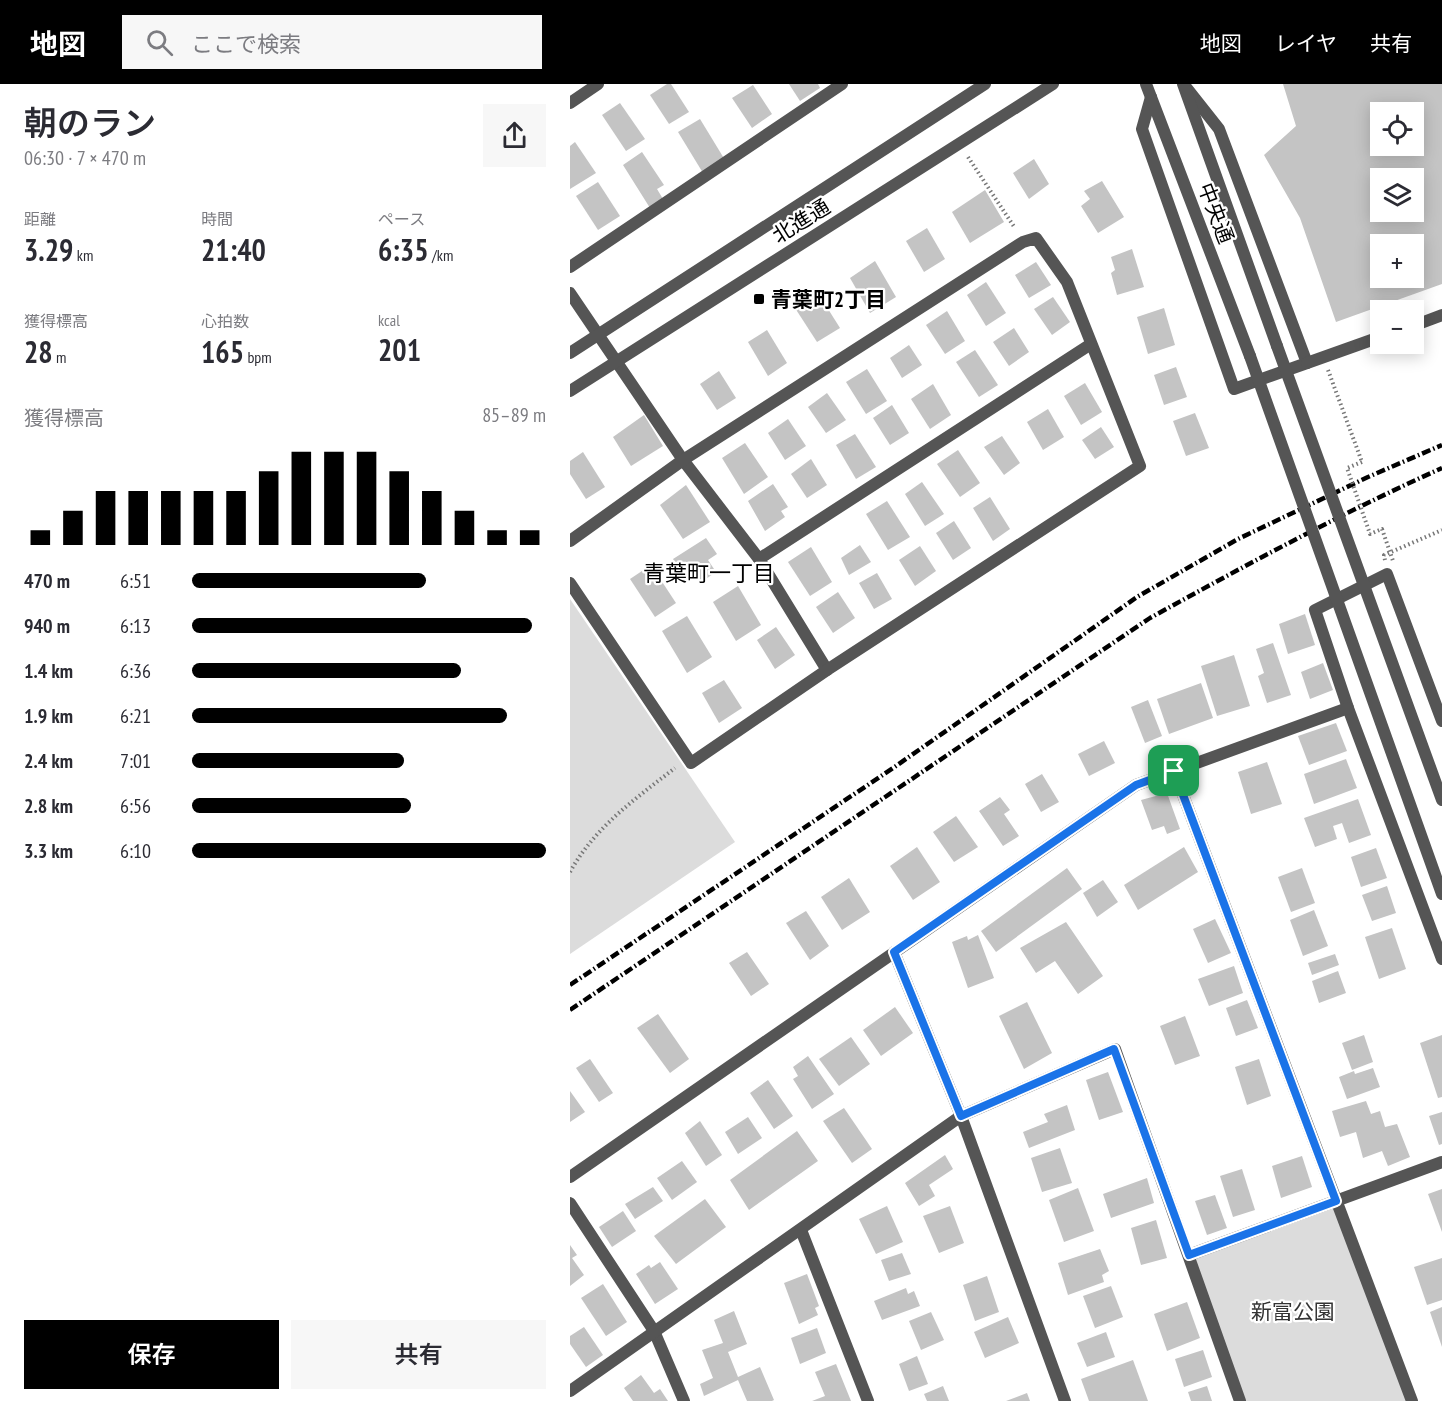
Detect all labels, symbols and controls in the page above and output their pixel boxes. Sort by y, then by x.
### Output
search box [122,15,542,69]
text: 地図 [30,25,86,62]
icon: search [143,26,176,59]
text: ここで検索 [191,30,301,58]
text: 地図 [1200,30,1242,57]
text: レイヤ [1275,30,1337,57]
text: 共有 [1370,30,1412,57]
text: 朝のラン [24,101,156,144]
map controls [1370,102,1424,354]
button: locate [1370,102,1424,156]
button: share [483,104,546,167]
text: 06:30 · 7 × 470 m [24,145,146,171]
button: layers [1370,168,1424,222]
street label: 中央通 [1192,179,1240,247]
street label: 北進通 [767,193,835,249]
text: 距離 [24,209,56,229]
text: 時間 [201,209,233,229]
text: ペース [378,209,425,229]
text: 3.29 [24,230,73,269]
text: 21:40 [201,230,266,269]
text: 6:35 [378,230,429,269]
button: + [1370,234,1424,288]
text: km [73,245,93,265]
text: /km [429,245,453,265]
place label: 青葉町2丁目 [771,286,886,313]
marker: 青葉町2丁目 [752,292,766,306]
button: − [1370,300,1424,354]
text: kcal [378,310,400,330]
text: 獲得標高 [24,311,88,331]
text: 心拍数 [201,311,249,331]
text: 201 [378,330,421,369]
text: 28 [24,332,53,371]
text: 165 [201,332,244,371]
text: m [53,347,67,367]
text: bpm [244,347,272,367]
text: 85–89 m [482,402,546,428]
text: 獲得標高 [24,405,104,431]
district label: 青葉町一丁目 [643,559,775,587]
text: 470 m [24,568,70,594]
text: 6:51 [120,568,151,594]
text: 940 m [24,613,70,639]
text: 6:13 [120,613,151,639]
text: 1.4 km [24,658,73,684]
text: 6:36 [120,658,151,684]
text: 1.9 km [24,703,73,729]
text: 6:21 [120,703,151,729]
pin [1148,745,1199,796]
text: 2.4 km [24,748,73,774]
text: 7:01 [120,748,151,774]
icon: arrive [1157,754,1190,787]
text: 2.8 km [24,793,73,819]
text: 6:56 [120,793,151,819]
text: 3.3 km [24,838,73,864]
text: 6:10 [120,838,151,864]
park label: 新富公園 [1251,1298,1335,1325]
button: 保存 [24,1320,279,1389]
button: 共有 [291,1320,546,1389]

